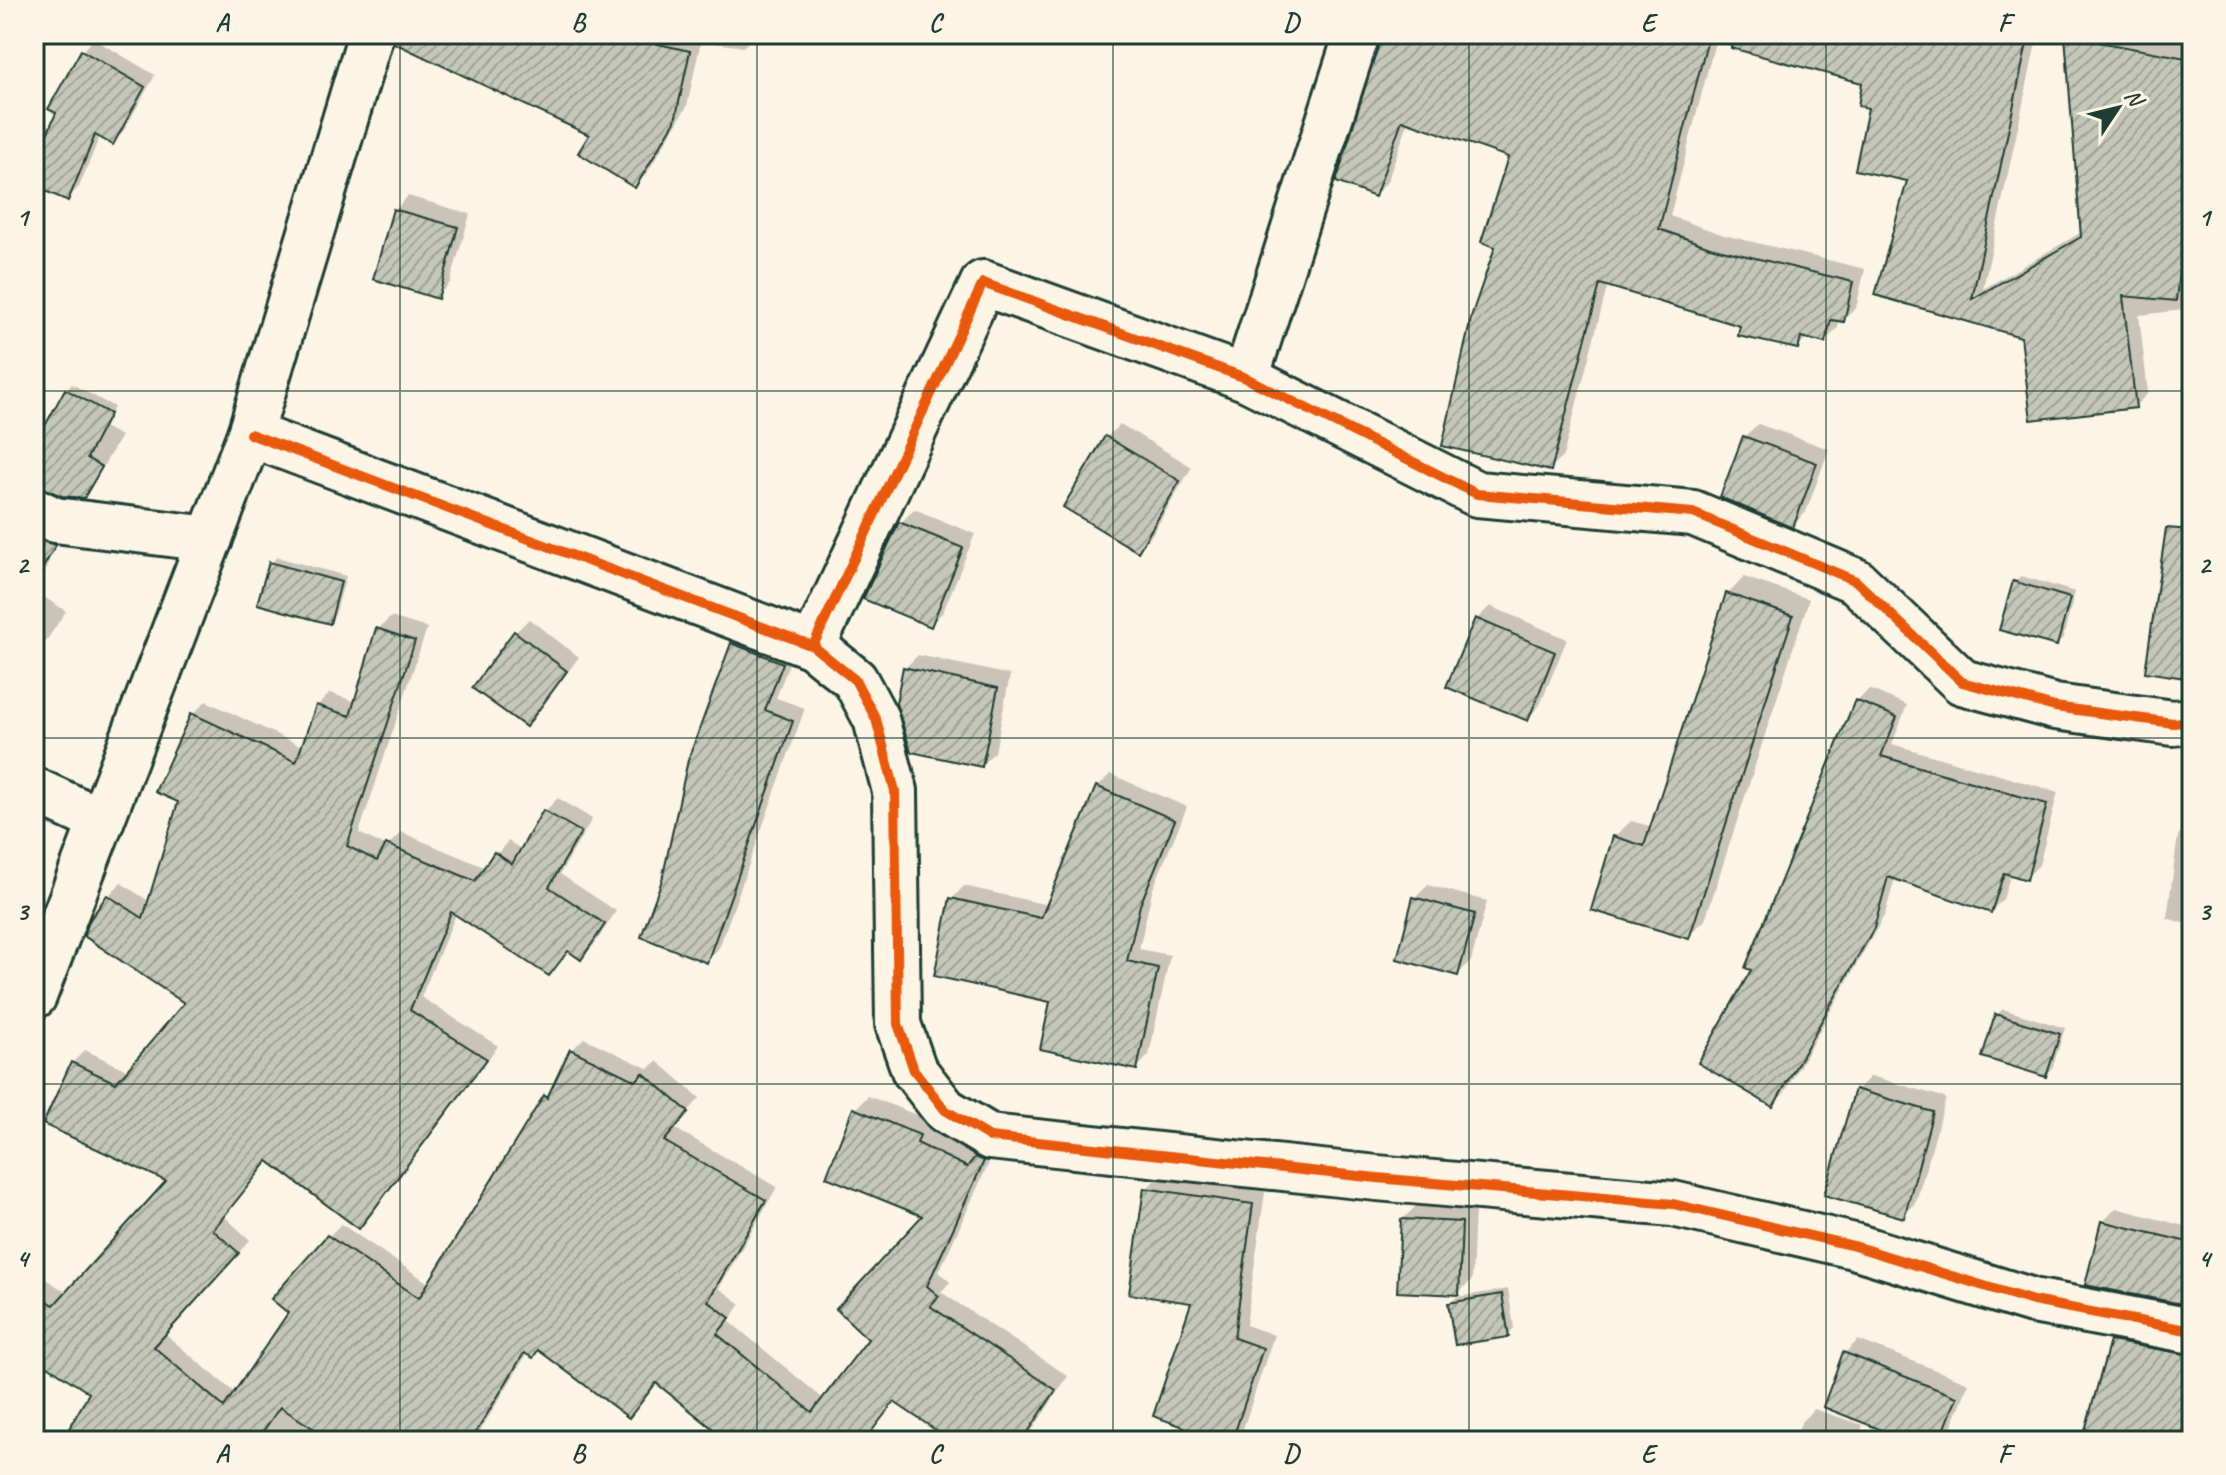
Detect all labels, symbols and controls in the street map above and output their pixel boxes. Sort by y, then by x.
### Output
text: A [215,6,230,39]
text: B [571,6,587,39]
text: C [929,6,945,39]
text: D [1283,6,1301,39]
text: E [1641,6,1659,39]
text: F [1998,6,2016,39]
north arrow [2078,68,2158,148]
text: N [2118,83,2151,113]
text: 1 [16,201,31,234]
text: 1 [2198,201,2213,234]
text: 2 [16,548,30,581]
text: 2 [2198,548,2212,581]
text: 3 [16,895,30,928]
text: 3 [2198,895,2212,928]
text: 4 [16,1242,31,1275]
text: 4 [2198,1242,2213,1275]
text: A [215,1437,230,1470]
text: B [571,1437,587,1470]
text: C [929,1437,945,1470]
text: D [1283,1437,1301,1470]
text: E [1641,1437,1659,1470]
text: F [1998,1437,2016,1470]

